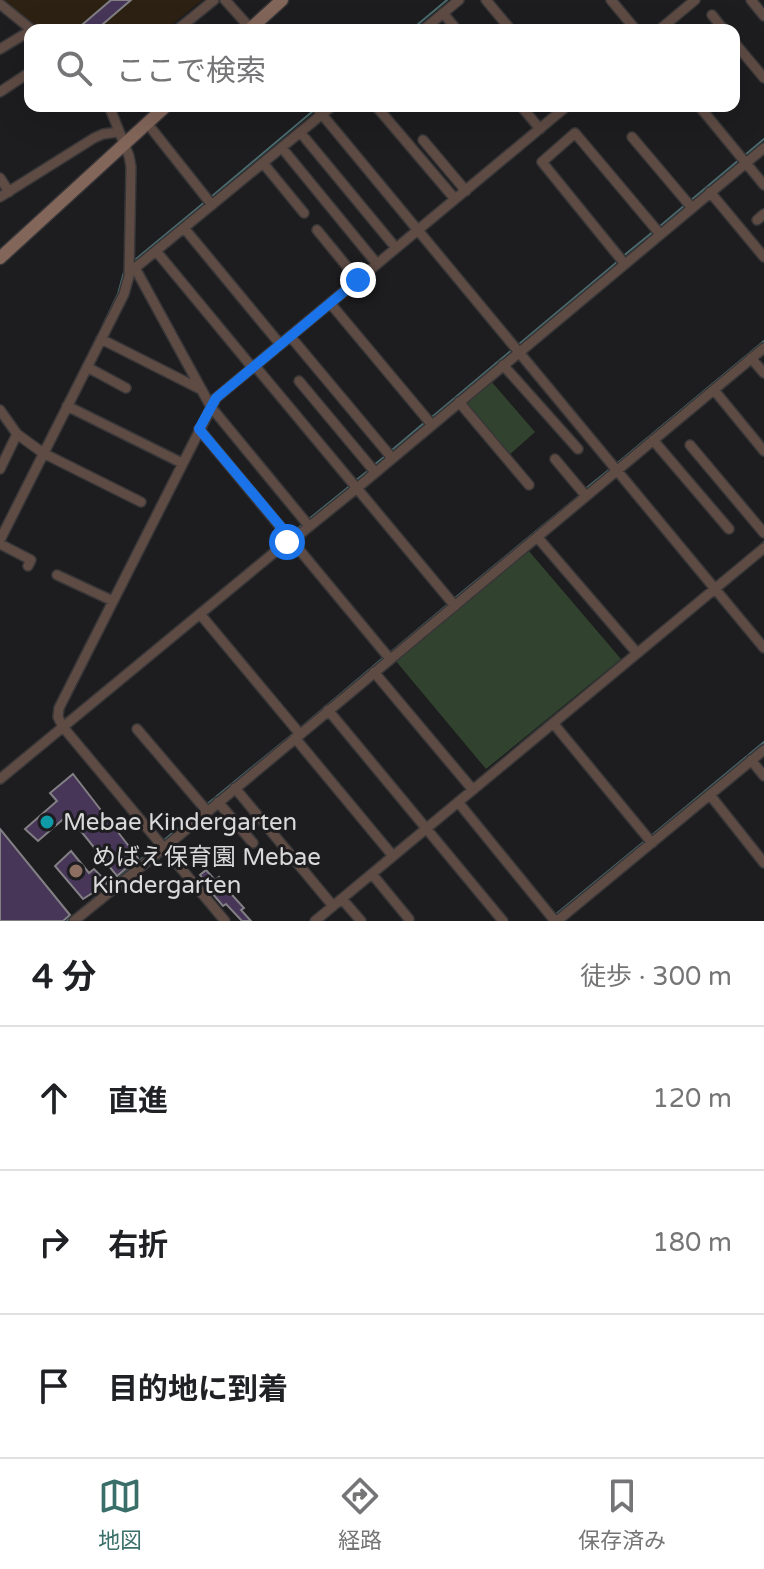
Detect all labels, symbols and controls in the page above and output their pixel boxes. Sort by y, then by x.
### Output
search box [24,24,740,112]
icon: search [52,46,96,90]
text: ここで検索 [116,53,266,90]
route end [340,262,376,298]
route start [269,524,305,560]
place label: Mebae Kindergarten [63,808,297,837]
marker: Mebae Kindergarten [38,813,56,831]
place label: めばえ保育園 Mebae Kindergarten [92,843,321,900]
marker: めばえ保育園 Mebae Kindergarten [67,862,85,880]
text: 4 分 [32,957,96,998]
text: 徒歩 · 300 m [580,961,732,992]
icon: ahead [32,1076,76,1120]
text: 直進 [108,1083,168,1120]
text: 120 m [652,1083,732,1114]
icon: right [32,1220,76,1264]
text: 右折 [108,1227,168,1264]
text: 180 m [652,1227,732,1258]
icon: arrive [32,1364,76,1408]
text: 目的地に到着 [108,1371,288,1408]
tab: 地図 [98,1474,142,1554]
tab: 経路 [338,1474,382,1554]
tab: 保存済み [578,1474,666,1554]

